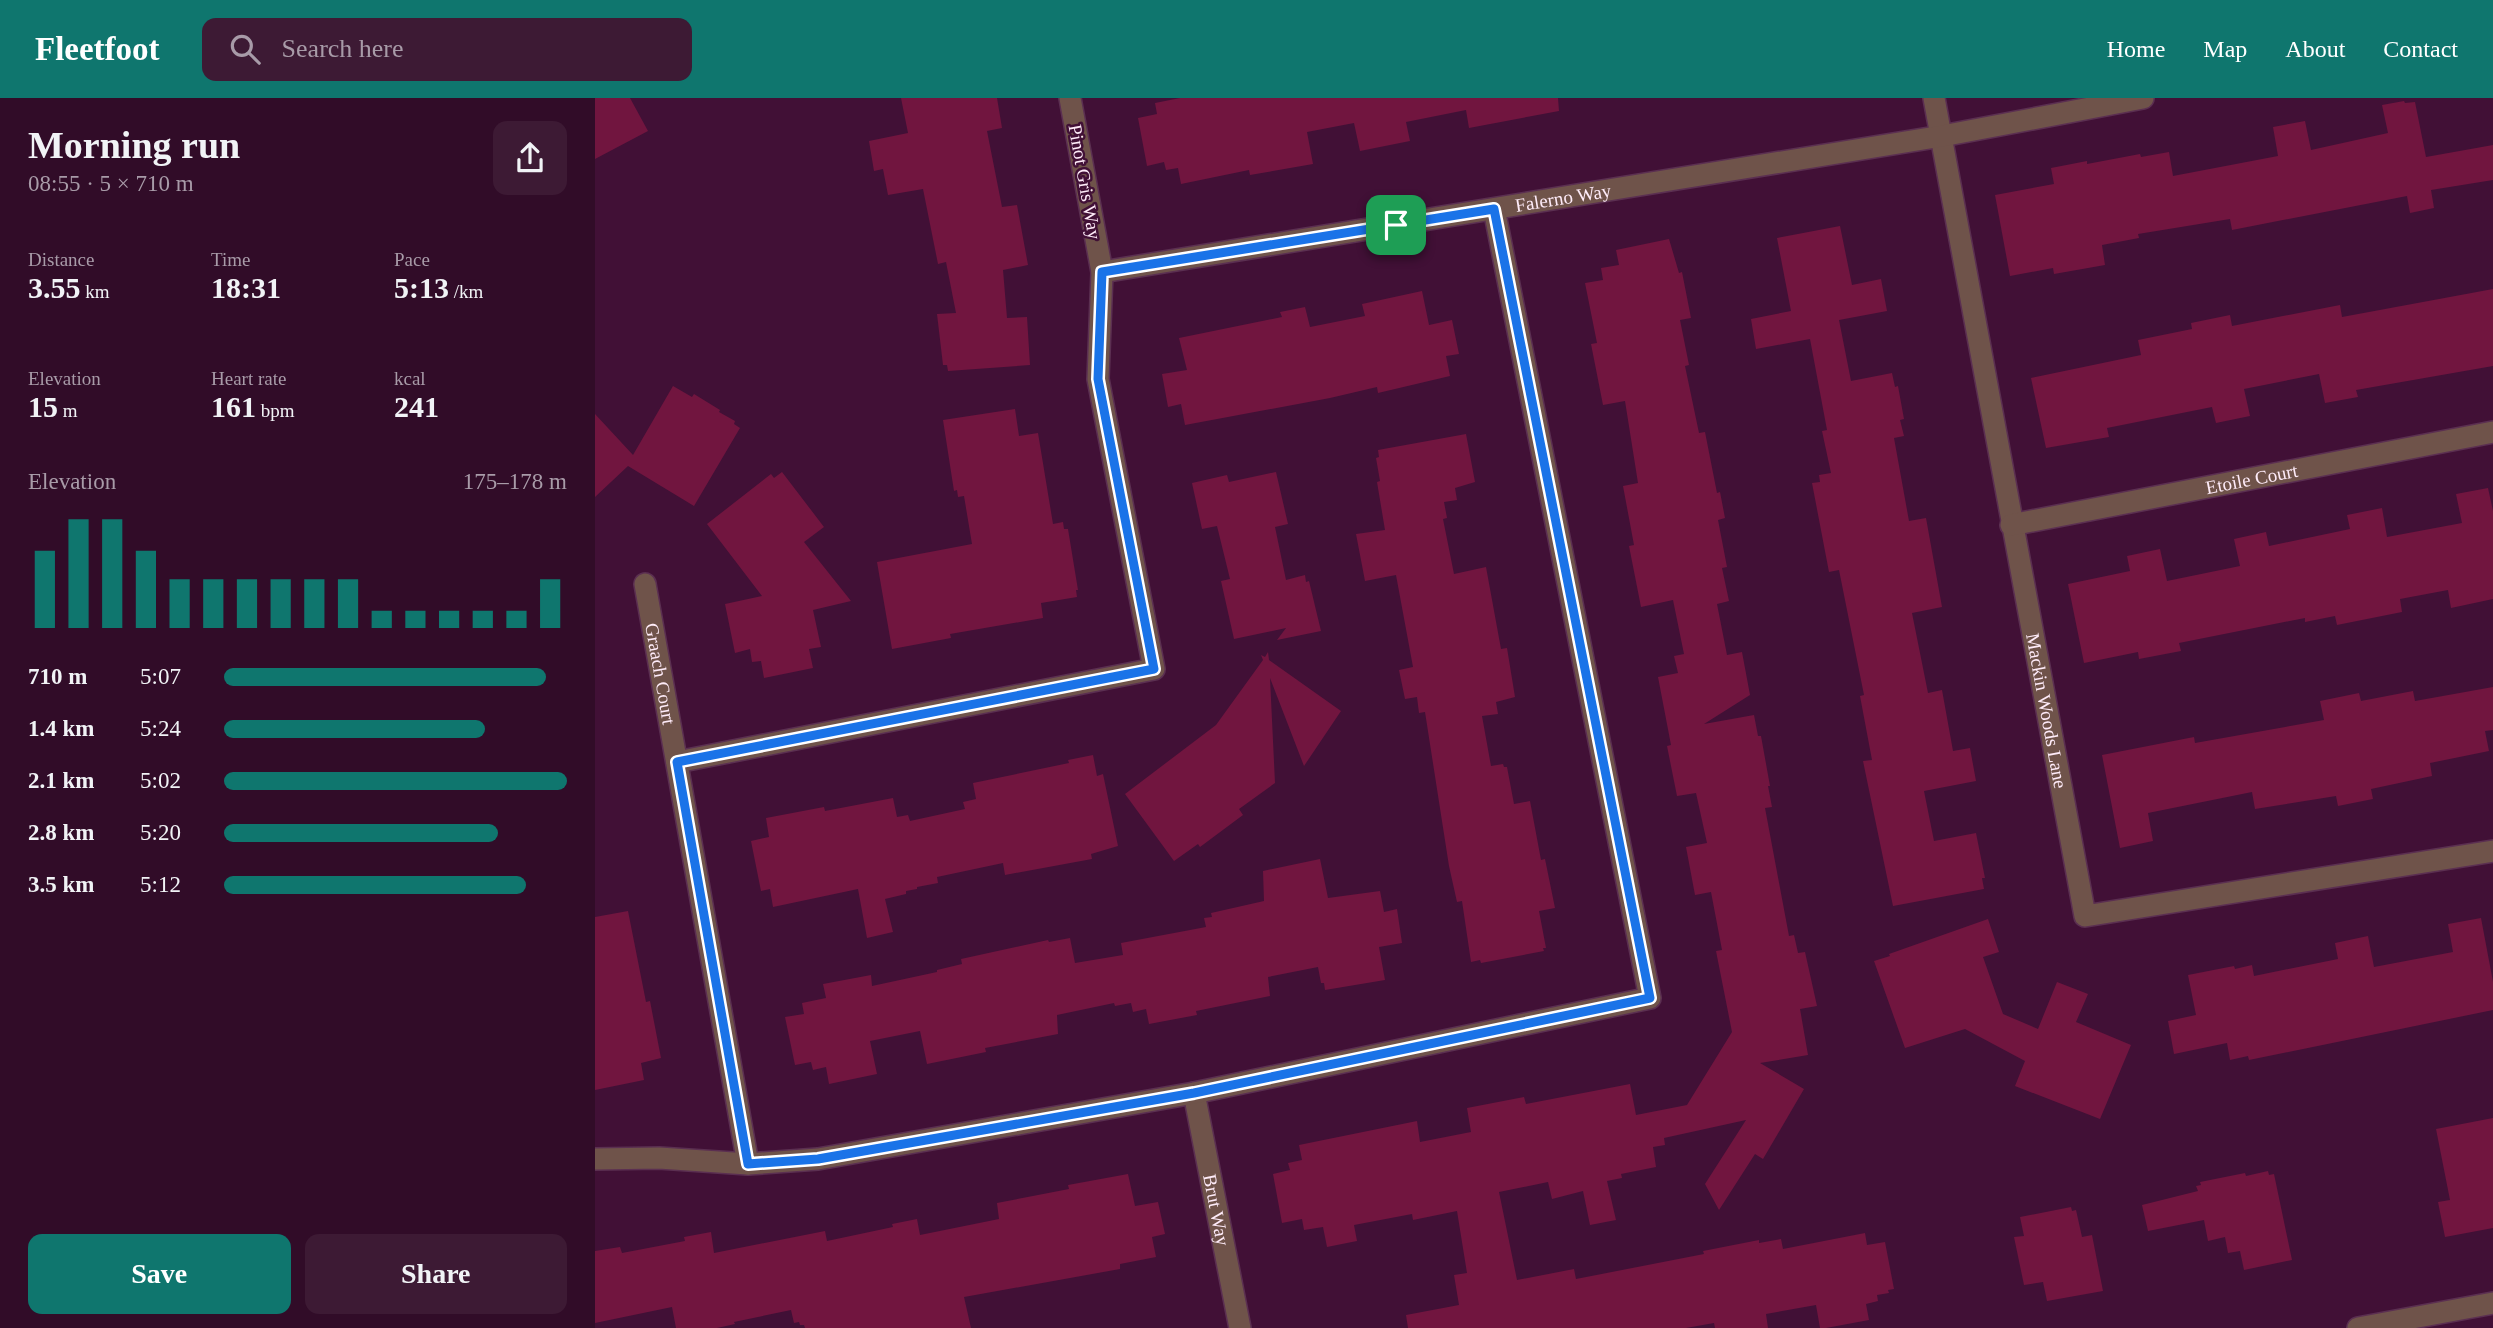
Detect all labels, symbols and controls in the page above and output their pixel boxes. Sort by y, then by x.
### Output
search box [202,18,692,81]
icon: search [226,30,264,68]
text: Fleetfoot [35,31,160,67]
text: Search here [282,34,404,63]
text: Home [2107,36,2165,62]
text: Map [2203,36,2247,62]
text: About [2285,36,2345,62]
text: Contact [2383,36,2458,62]
button: share [493,121,567,195]
street label: Pinot Gris Way [1065,123,1106,242]
text: Morning run [28,124,240,166]
text: 08:55 · 5 × 710 m [28,171,194,196]
street label: Falerno Way [1514,179,1613,215]
pin [1366,195,1426,255]
icon: arrive [1377,206,1415,244]
text: Distance [28,249,94,270]
text: Time [211,249,250,270]
text: Pace [394,249,430,270]
text: 3.55 [28,271,81,304]
text: 18:31 [211,271,281,304]
text: 5:13 [394,271,449,304]
text: km [81,281,110,302]
text: /km [449,281,483,302]
text: Elevation [28,368,101,389]
text: Heart rate [211,368,286,389]
text: kcal [394,368,426,389]
text: 15 [28,390,58,423]
text: 161 [211,390,256,423]
text: 241 [394,390,439,423]
text: m [58,400,78,421]
text: bpm [256,400,295,421]
street label: Etoile Court [2204,459,2300,498]
text: Elevation [28,469,116,494]
text: 175–178 m [463,469,567,494]
street label: Graach Court [642,621,680,727]
street label: Mackin Woods Lane [2022,631,2072,790]
text: 710 m [28,664,87,689]
text: 5:07 [140,664,181,689]
text: 1.4 km [28,716,94,741]
text: 5:24 [140,716,181,741]
text: 2.1 km [28,768,94,793]
text: 5:02 [140,768,181,793]
text: 2.8 km [28,820,94,845]
text: 5:20 [140,820,181,845]
text: 3.5 km [28,872,94,897]
text: 5:12 [140,872,181,897]
street label: Brut Way [1200,1172,1234,1248]
button: Save [28,1234,291,1314]
button: Share [305,1234,567,1314]

